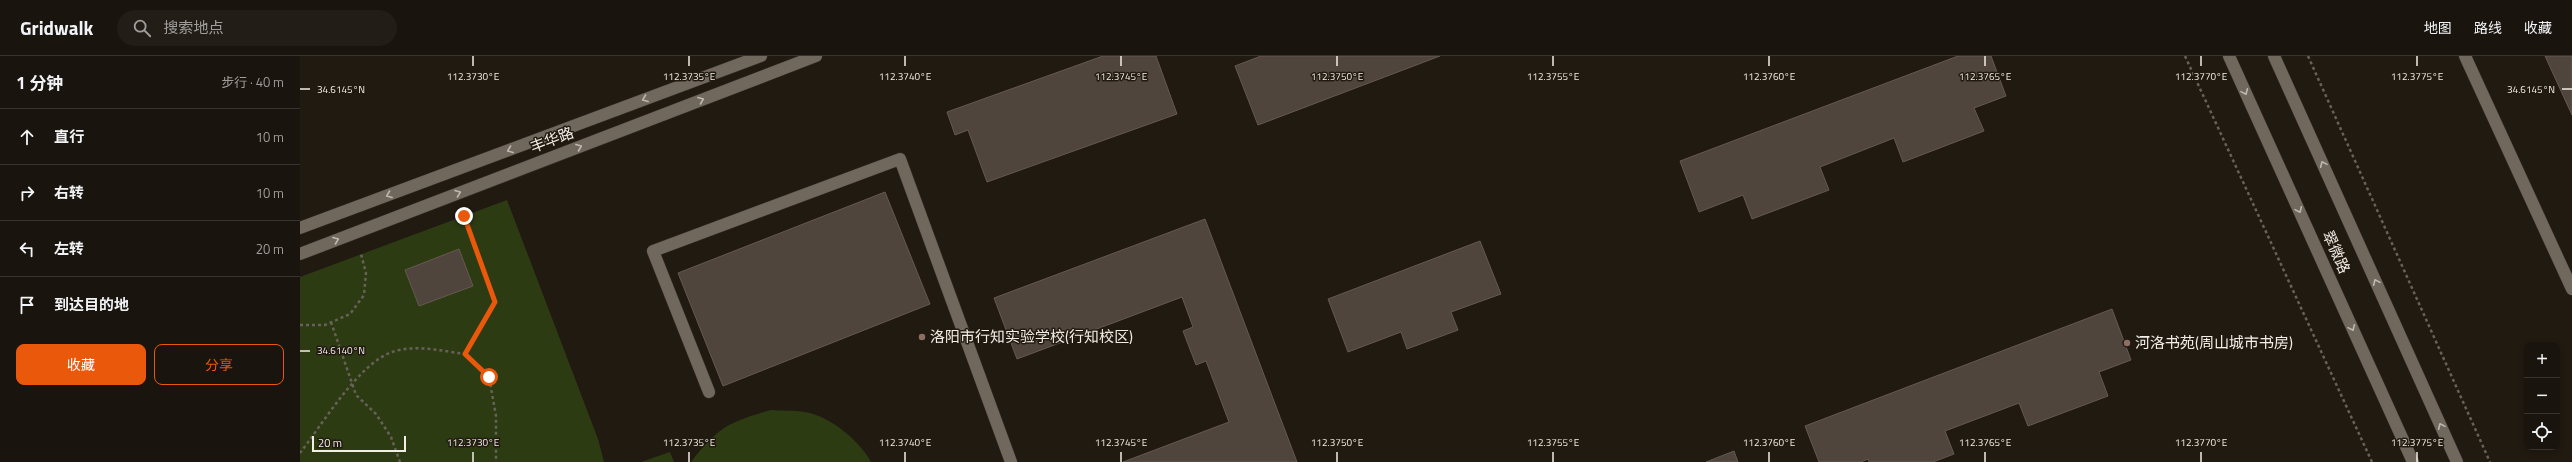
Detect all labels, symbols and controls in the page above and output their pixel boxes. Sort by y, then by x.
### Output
search box [117,10,397,46]
text: Gridwalk [20,13,93,42]
text: 搜索地点 [163,16,223,39]
icon: search [131,17,153,39]
text: 地图 [2424,17,2452,38]
text: 路线 [2474,17,2502,38]
text: 收藏 [2524,17,2552,38]
text: 112.3730°E [447,69,500,84]
text: 112.3735°E [663,69,716,84]
text: 112.3740°E [879,69,932,84]
text: 112.3745°E [1095,69,1148,84]
text: 112.3750°E [1311,69,1364,84]
text: 112.3755°E [1527,69,1580,84]
text: 112.3760°E [1743,69,1796,84]
text: 112.3765°E [1959,69,2012,84]
text: 112.3770°E [2175,69,2228,84]
text: 112.3775°E [2391,69,2444,84]
text: 1 分钟 [16,70,63,96]
text: 步行 · 40 m [221,72,284,92]
text: 34.6145°N [317,82,365,97]
text: 34.6145°N [2507,82,2555,97]
one-way arrow [2240,87,2248,95]
one-way arrow [642,95,649,103]
one-way arrow [697,97,704,105]
street label: 丰华路 [527,121,577,158]
text: 直行 [54,125,84,148]
icon: ahead [16,126,38,148]
text: 10 m [256,127,284,147]
one-way arrow [576,143,583,151]
one-way arrow [507,145,514,153]
one-way arrow [2320,161,2328,168]
text: 右转 [54,181,84,204]
icon: right [16,182,38,204]
text: 10 m [256,183,284,203]
one-way arrow [454,190,461,198]
one-way arrow [385,191,392,199]
one-way arrow [2294,206,2302,213]
route end [455,207,473,225]
street label: 翠微路 [2317,227,2356,277]
one-way arrow [333,236,340,244]
text: 左转 [54,237,84,260]
icon: left [16,238,38,260]
text: 20 m [256,239,284,259]
one-way arrow [2373,279,2381,286]
text: 到达目的地 [54,293,129,316]
icon: arrive [16,294,38,316]
one-way arrow [2347,324,2355,332]
place label: 洛阳市行知实验学校(行知校区) [930,325,1133,348]
place label: 河洛书苑(周山城市书房) [2135,331,2293,354]
marker: 洛阳市行知实验学校(行知校区) [917,332,927,342]
marker: 河洛书苑(周山城市书房) [2122,338,2132,348]
map controls [2524,342,2560,450]
button: + [2524,342,2560,378]
text: 34.6140°N [317,343,365,358]
button: 收藏 [16,344,146,385]
button: 分享 [154,344,284,385]
route start [480,368,498,386]
button: − [2524,378,2560,414]
button: locate [2524,414,2560,450]
one-way arrow [2438,423,2446,430]
scale bar [312,434,406,453]
text: 20 m [318,435,342,451]
text: 112.3730°E [447,435,500,450]
text: 112.3735°E [663,435,716,450]
text: 112.3740°E [879,435,932,450]
text: 112.3745°E [1095,435,1148,450]
text: 112.3750°E [1311,435,1364,450]
text: 112.3755°E [1527,435,1580,450]
text: 112.3760°E [1743,435,1796,450]
text: 112.3765°E [1959,435,2012,450]
text: 112.3770°E [2175,435,2228,450]
text: 112.3775°E [2391,435,2444,450]

